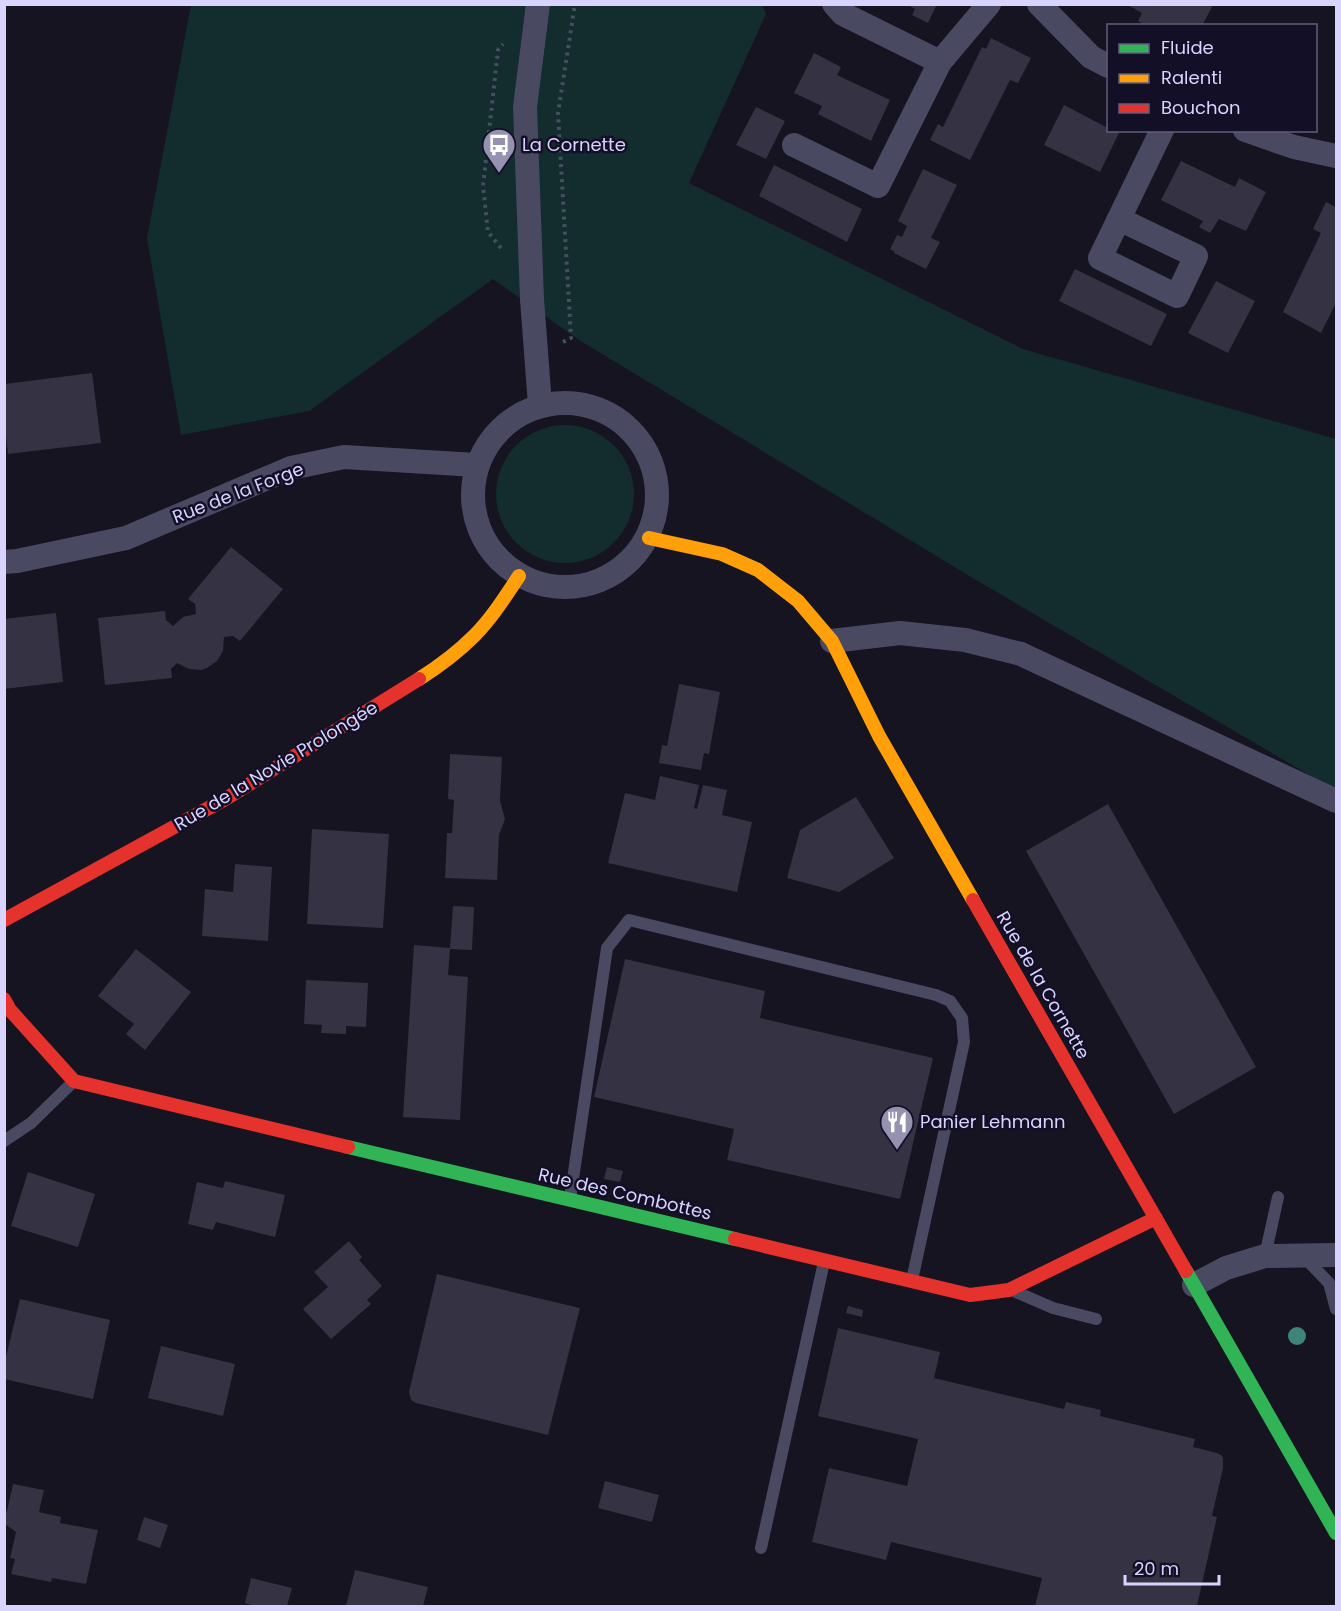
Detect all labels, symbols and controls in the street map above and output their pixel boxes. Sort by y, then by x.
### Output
legend [1107,24,1317,132]
text: Fluide [1161,35,1214,60]
text: Ralenti [1161,65,1222,90]
text: Bouchon [1161,95,1241,120]
bus stop icon: La Cornette [481,127,517,174]
place label: La Cornette [522,132,626,157]
street label: Rue de la Forge [169,456,307,529]
street label: Rue de la Novie Prolongée [169,695,382,836]
street label: Rue de la Cornette [991,906,1096,1063]
restaurant icon: Panier Lehmann [879,1104,915,1151]
place label: Panier Lehmann [920,1109,1065,1134]
street label: Rue des Combottes [536,1161,714,1226]
scale bar [1125,1548,1220,1586]
text: 20 m [1134,1556,1179,1581]

